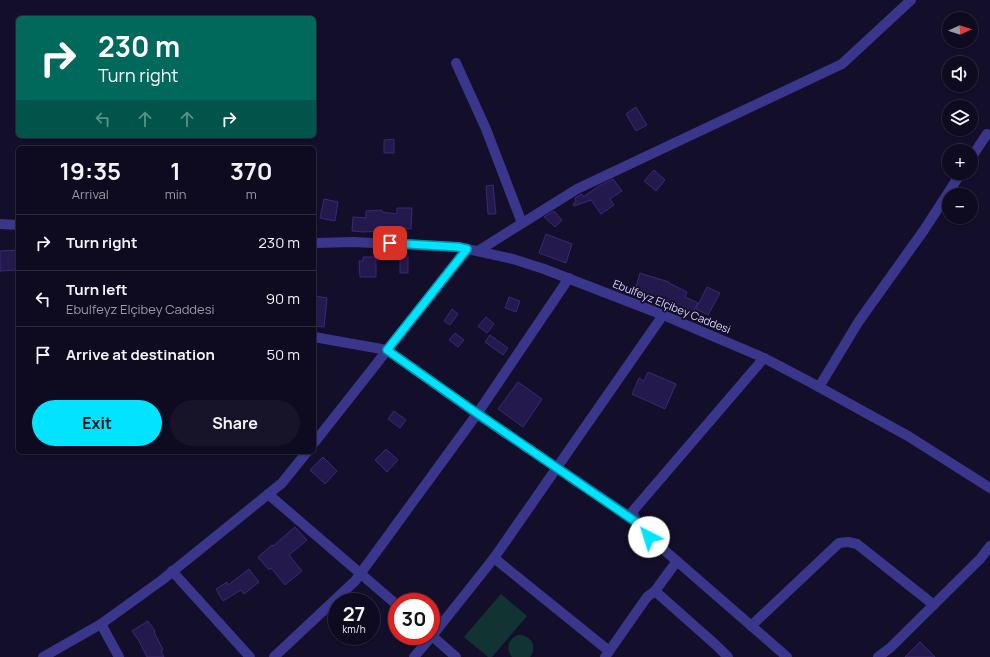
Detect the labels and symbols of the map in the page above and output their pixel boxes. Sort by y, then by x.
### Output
north arrow [942,12,978,48]
pin [373,226,407,260]
street label: Ebulfeyz Elçibey Caddesi [611,276,733,336]
position arrow [628,516,670,558]
speed limit sign: 30 [388,593,440,645]

